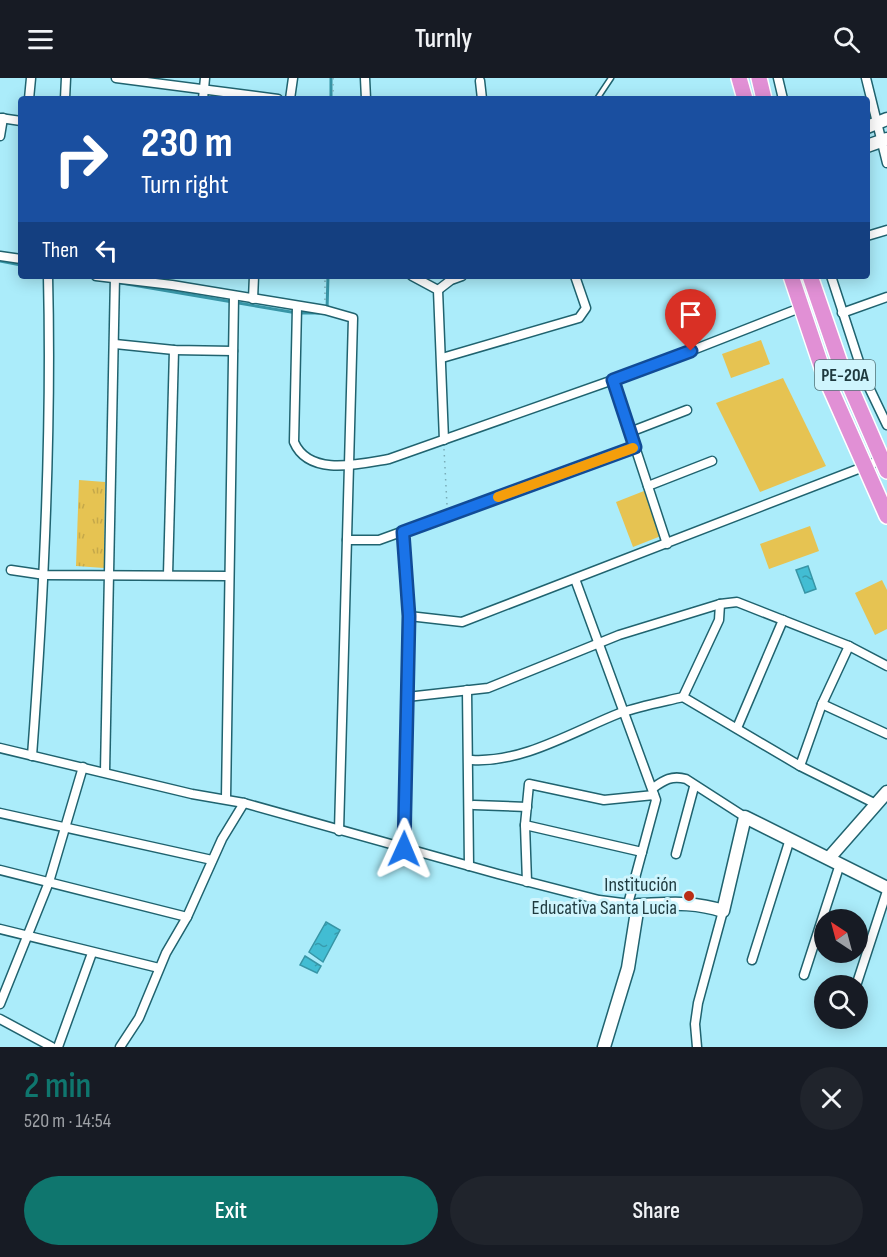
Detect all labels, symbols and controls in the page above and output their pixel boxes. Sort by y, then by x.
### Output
icon: menu [24,23,57,56]
text: Turnly [415,23,472,55]
icon: search [830,23,863,56]
text: 230 m [141,118,233,169]
icon: right [42,120,120,198]
text: Turn right [141,169,228,201]
icon: left [90,234,123,267]
text: Then [42,237,78,264]
pin [665,289,716,351]
icon: arrive [674,298,707,331]
road number: PE-20A [815,360,875,390]
position arrow [372,817,436,881]
place label: Institución Educativa Santa Lucia [532,873,677,920]
marker: Institución Educativa Santa Lucia [682,889,696,903]
north arrow [814,909,868,963]
map controls [814,909,868,1029]
button: search [814,975,868,1029]
text: 2 min [24,1065,91,1108]
button: close [800,1067,863,1130]
text: 520 m · 14:54 [24,1109,111,1133]
button: Exit [24,1176,438,1245]
button: Share [450,1176,863,1245]

